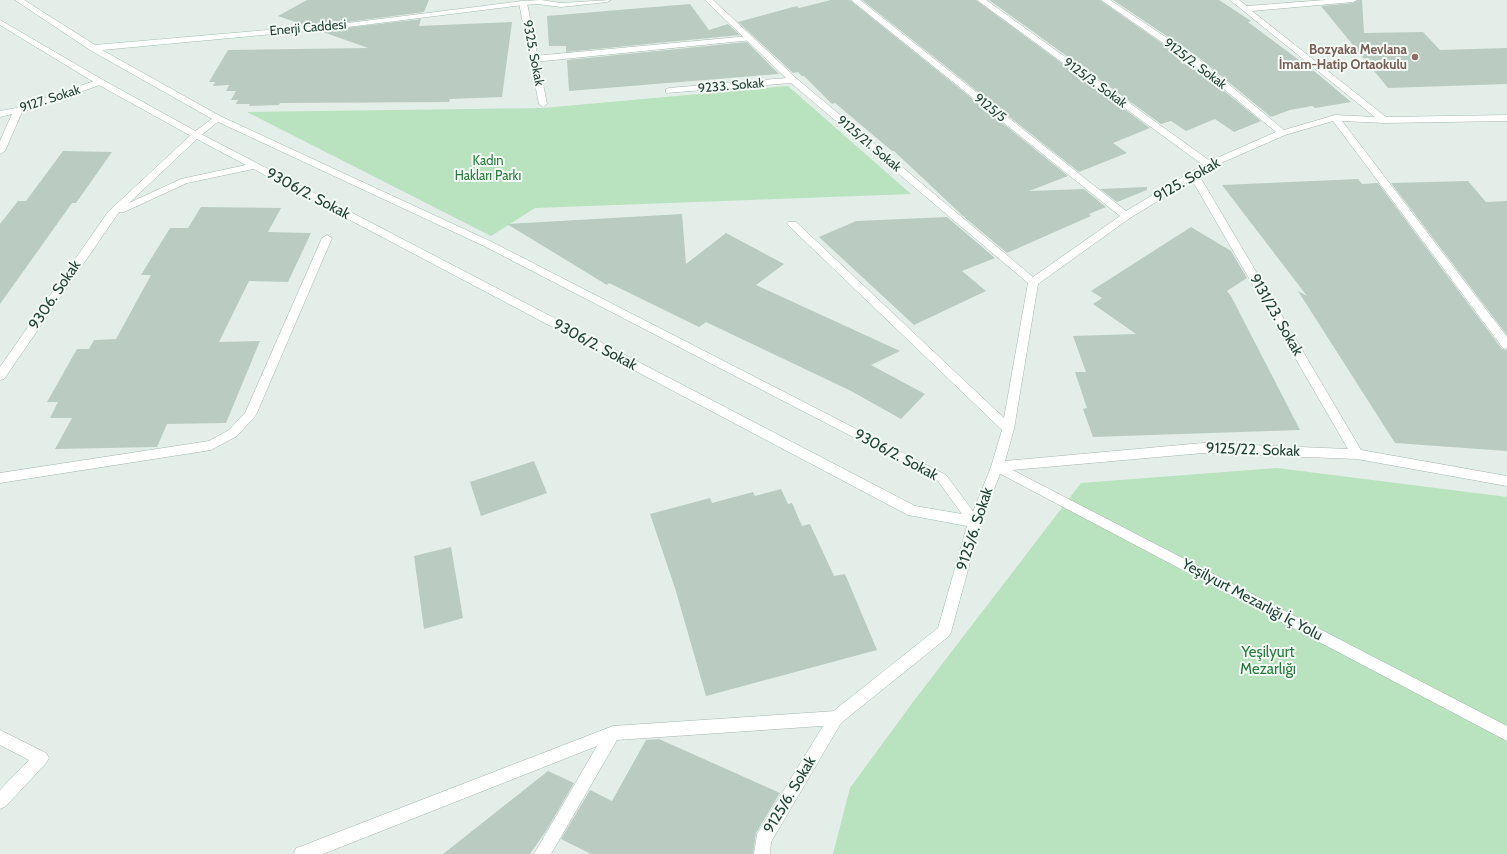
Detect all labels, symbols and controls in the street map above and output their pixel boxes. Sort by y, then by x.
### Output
street label: Enerji Caddesi [269,17,347,39]
street label: 9325. Sokak [519,19,547,87]
street label: 9125/2. Sokak [1160,35,1230,93]
place label: Bozyaka Mevlana İmam-Hatip Ortaokulu [1279,42,1407,73]
marker: Bozyaka Mevlana İmam-Hatip Ortaokulu [1410,52,1420,62]
street label: 9125/3. Sokak [1060,55,1130,111]
street label: 9233. Sokak [697,75,765,97]
street label: 9127. Sokak [18,82,82,116]
street label: 9125/5 [971,90,1009,126]
street label: 9125/21. Sokak [834,113,904,175]
park label: Kadın Hakları Parkı [455,153,521,184]
street label: 9125. Sokak [1151,154,1223,206]
street label: 9306/2. Sokak [263,164,353,224]
street label: 9306. Sokak [25,257,85,333]
street label: 9131/23. Sokak [1245,271,1307,359]
street label: 9306/2. Sokak [550,315,640,375]
street label: 9306/2. Sokak [851,425,941,485]
street label: 9125/22. Sokak [1206,439,1300,461]
street label: 9125/6. Sokak [953,485,997,573]
street label: Yeşilyurt Mezarlığı İç Yolu [1179,555,1325,645]
park label: Yeşilyurt Mezarlığı [1240,644,1296,679]
street label: 9125/6. Sokak [760,753,820,837]

